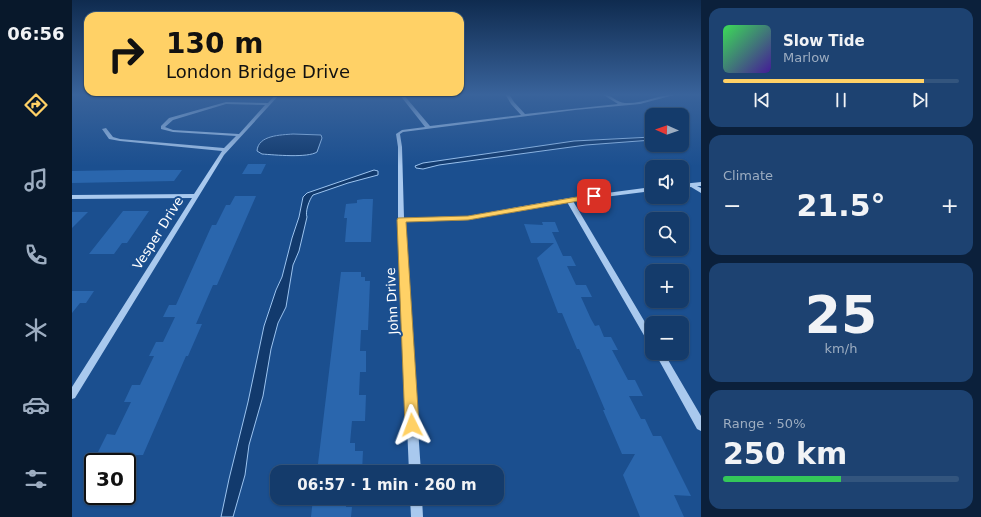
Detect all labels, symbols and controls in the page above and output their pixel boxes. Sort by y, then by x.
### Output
text: 06:56 [7,23,65,44]
text: 130 m [166,27,263,60]
icon: right [100,28,152,80]
text: Slow Tide [783,32,865,50]
text: Marlow [783,50,830,65]
text: London Bridge Drive [166,61,350,82]
icon: previous [751,89,773,111]
icon: pause [830,89,852,111]
icon: next [909,89,931,111]
icon: directions [22,91,50,119]
north arrow [645,108,689,152]
map controls [645,108,689,360]
button: sound [645,160,689,204]
icon: music [22,166,50,194]
text: Climate [723,168,773,183]
pin [577,179,611,213]
icon: arrive [583,185,605,207]
text: 21.5° [796,188,886,223]
text: − [723,193,741,218]
text: + [941,193,959,218]
street label: Vesper Drive [130,194,186,272]
button: search [645,212,689,256]
icon: phone [22,241,50,269]
button: + [645,264,689,308]
street label: John Drive [383,267,401,336]
text: 25 [805,285,877,345]
icon: climate [22,316,50,344]
button: − [645,316,689,360]
text: km/h [825,341,857,356]
icon: car [22,391,50,419]
position arrow [391,404,433,446]
text: Range · 50% [723,416,806,431]
text: 250 km [723,436,847,471]
speed limit sign: 30 [84,453,136,505]
icon: filters [22,465,50,493]
text: 06:57 · 1 min · 260 m [297,476,477,494]

